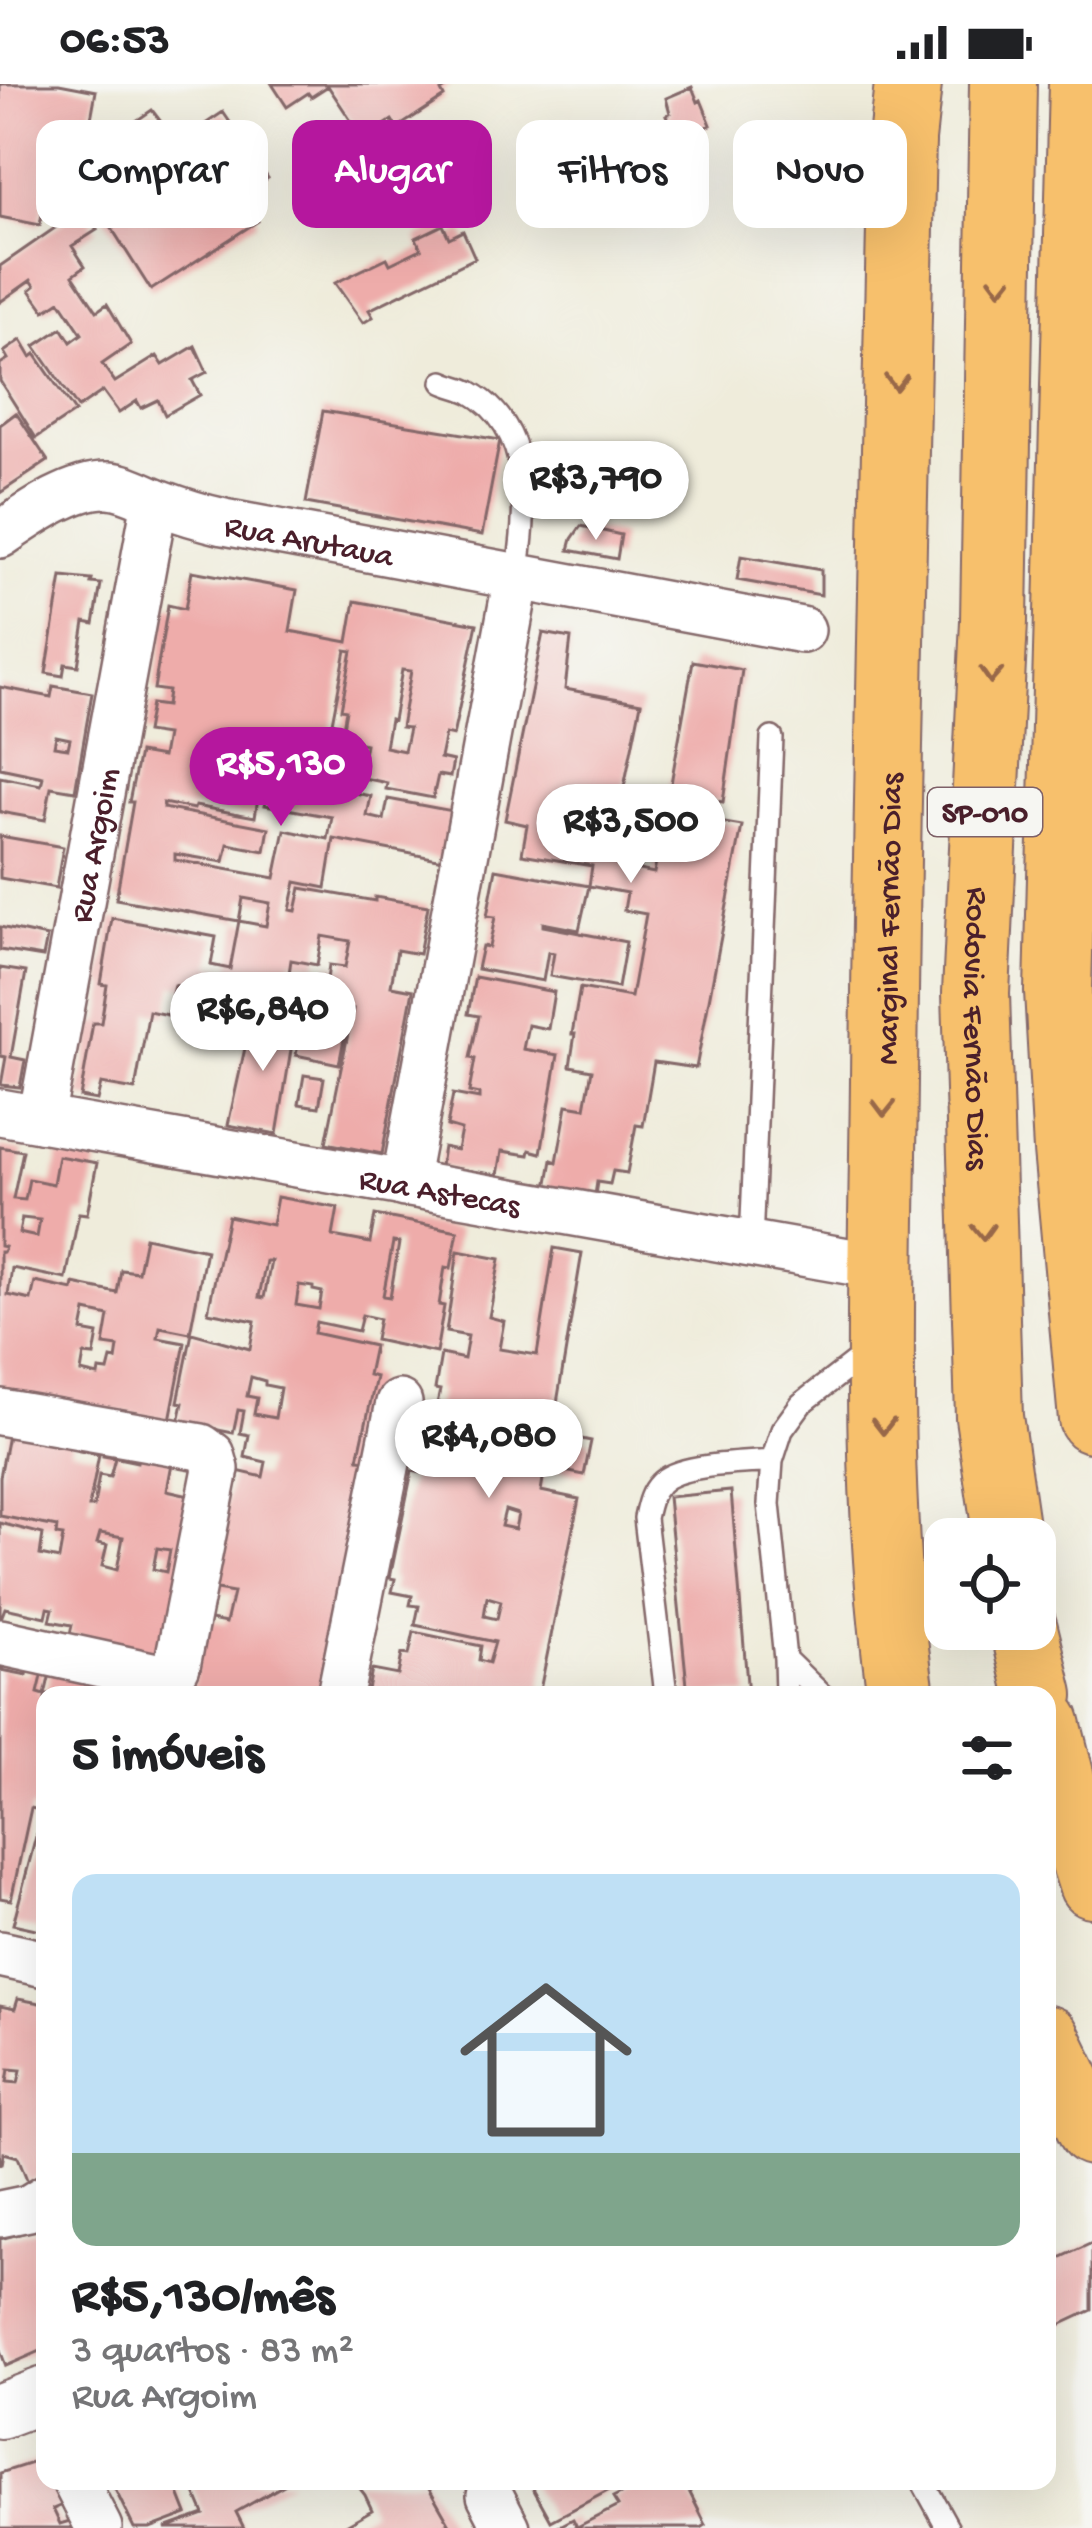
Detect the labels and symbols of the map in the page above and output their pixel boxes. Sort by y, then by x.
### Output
one-way arrow [987,276,1013,295]
one-way arrow [884,373,910,392]
pin: R$3,790 [485,441,707,543]
street label: Rua Arutaua [221,509,398,579]
one-way arrow [978,666,1004,685]
pin: R$5,130 [170,727,392,829]
street label: Rua Argoim [65,765,130,926]
street label: Marginal Fernão Dias [871,772,913,1065]
pin: R$3,500 [520,784,742,886]
road number: SP-010 [928,788,1042,836]
street label: Rodovia Fernão Dias [951,886,994,1171]
pin: R$6,840 [152,972,374,1074]
one-way arrow [871,1100,897,1118]
street label: Rua Astecas [356,1162,524,1228]
one-way arrow [970,1223,996,1242]
pin: R$4,080 [378,1399,600,1501]
one-way arrow [870,1418,896,1436]

